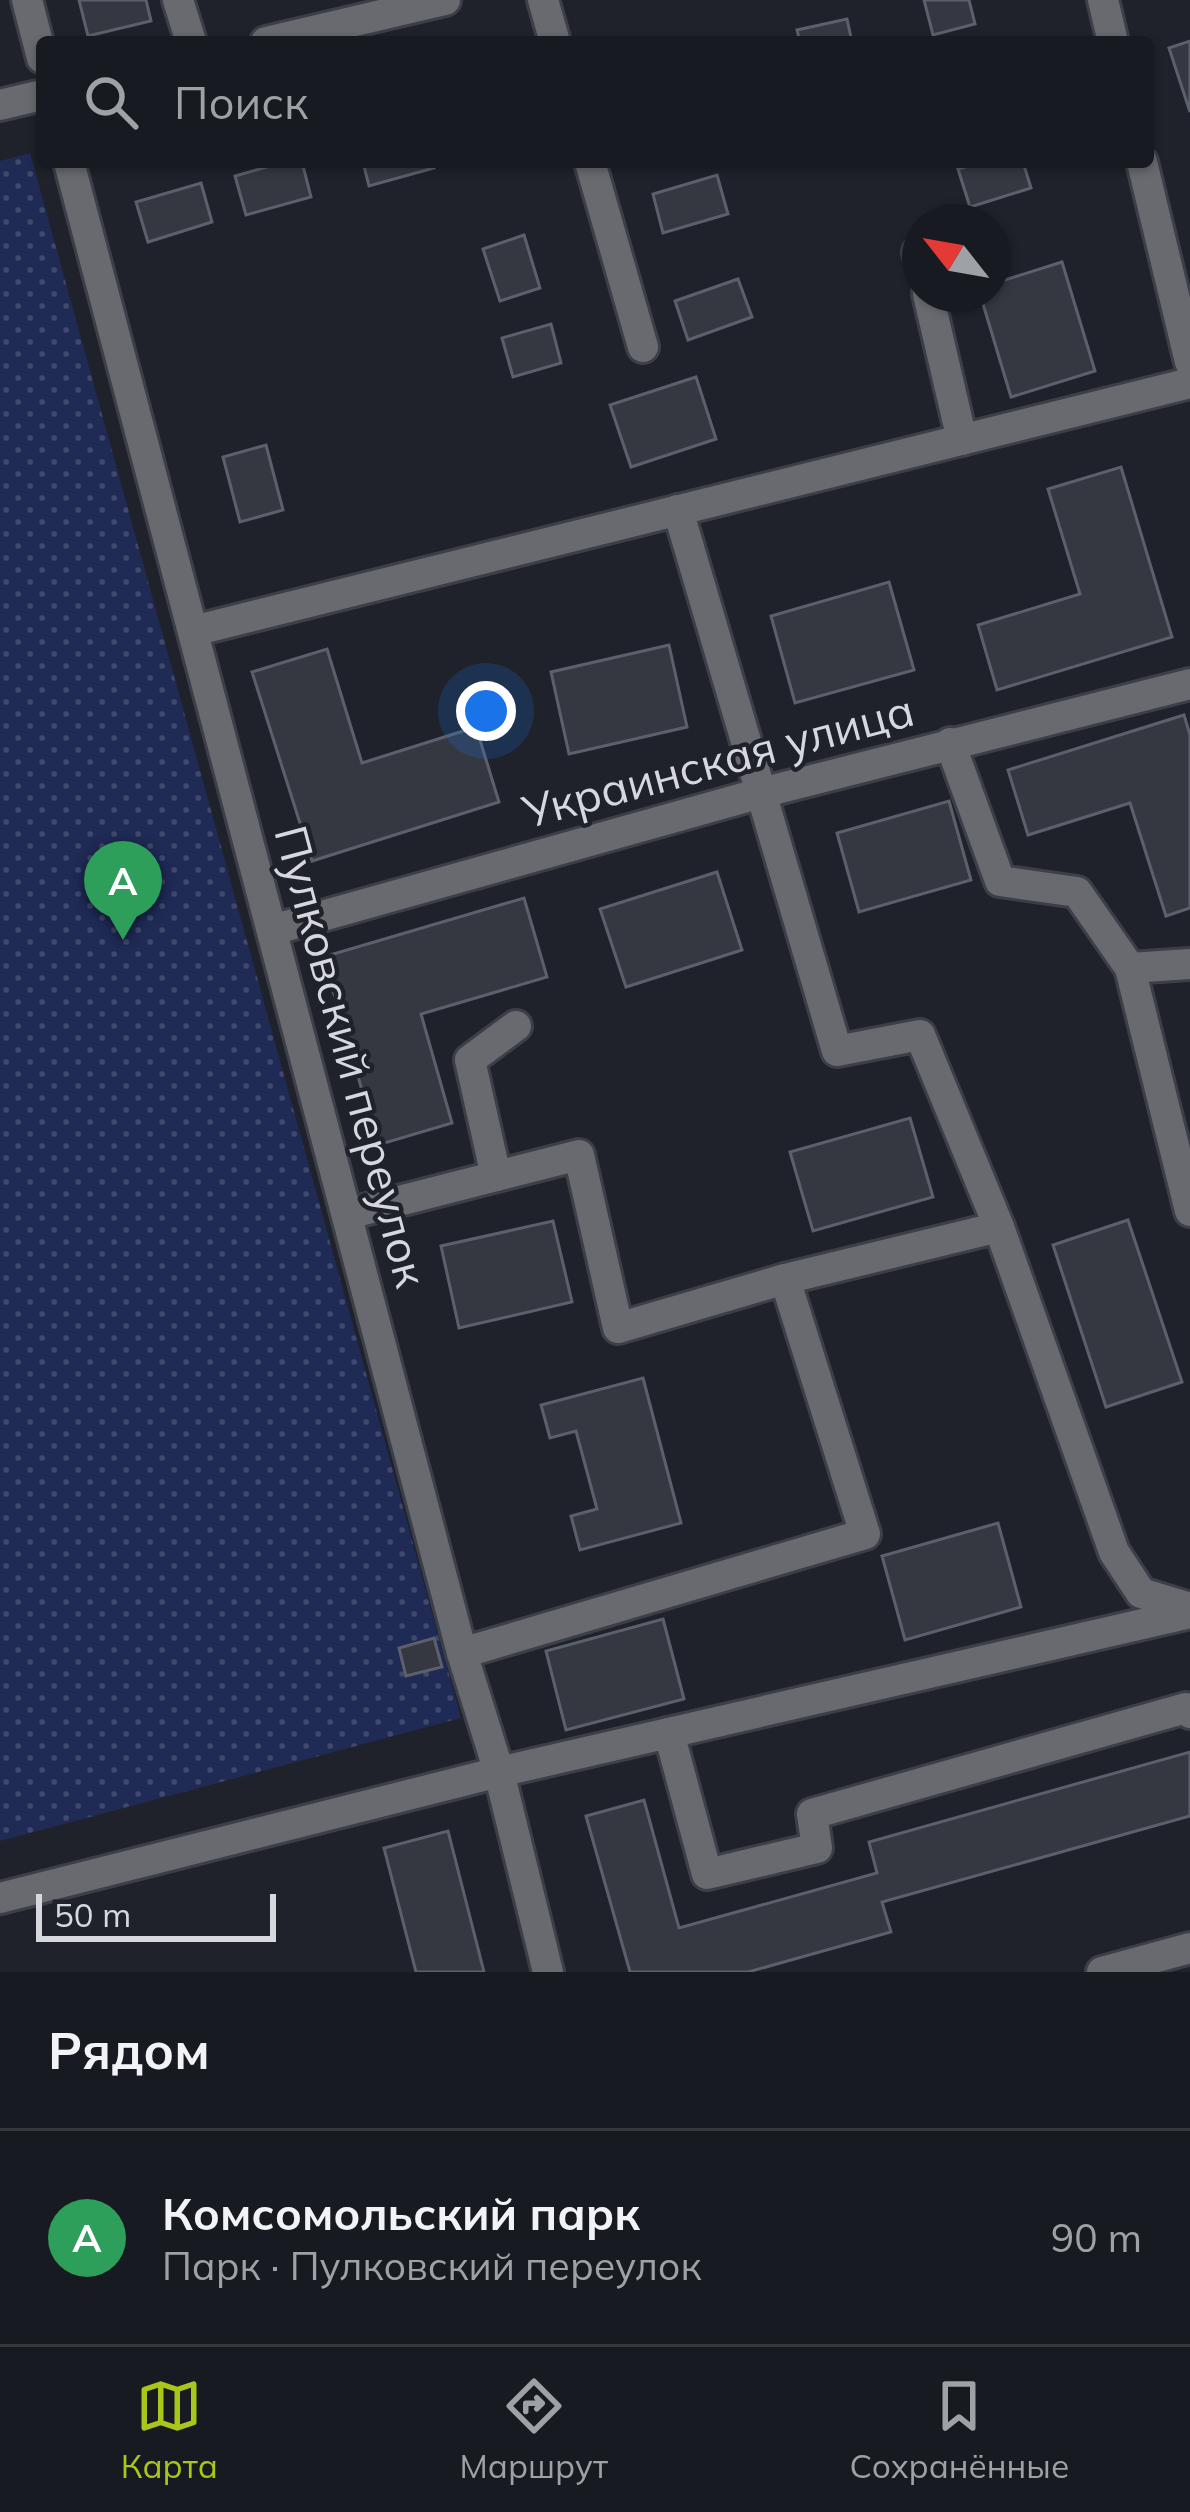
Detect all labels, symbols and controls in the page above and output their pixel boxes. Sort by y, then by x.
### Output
search box [36,36,1154,168]
icon: search [78,69,144,135]
text: Поиск [174,74,308,130]
north arrow [902,204,1010,312]
your location [456,681,516,741]
street label: Украинская улица [515,681,920,839]
street label: Пулковский переулок [263,819,441,1293]
pin: A [84,841,162,940]
scale bar [36,1888,276,1941]
text: 50 m [54,1894,131,1935]
text: Рядом [48,2018,210,2082]
text: Комсомольский парк [162,2185,640,2241]
text: A [72,2213,102,2262]
text: 90 m [1051,2213,1142,2262]
text: Парк · Пулковский переулок [162,2241,702,2290]
tab: Карта [121,2373,218,2486]
tab: Маршрут [460,2373,608,2486]
tab: Сохранённые [850,2373,1069,2486]

